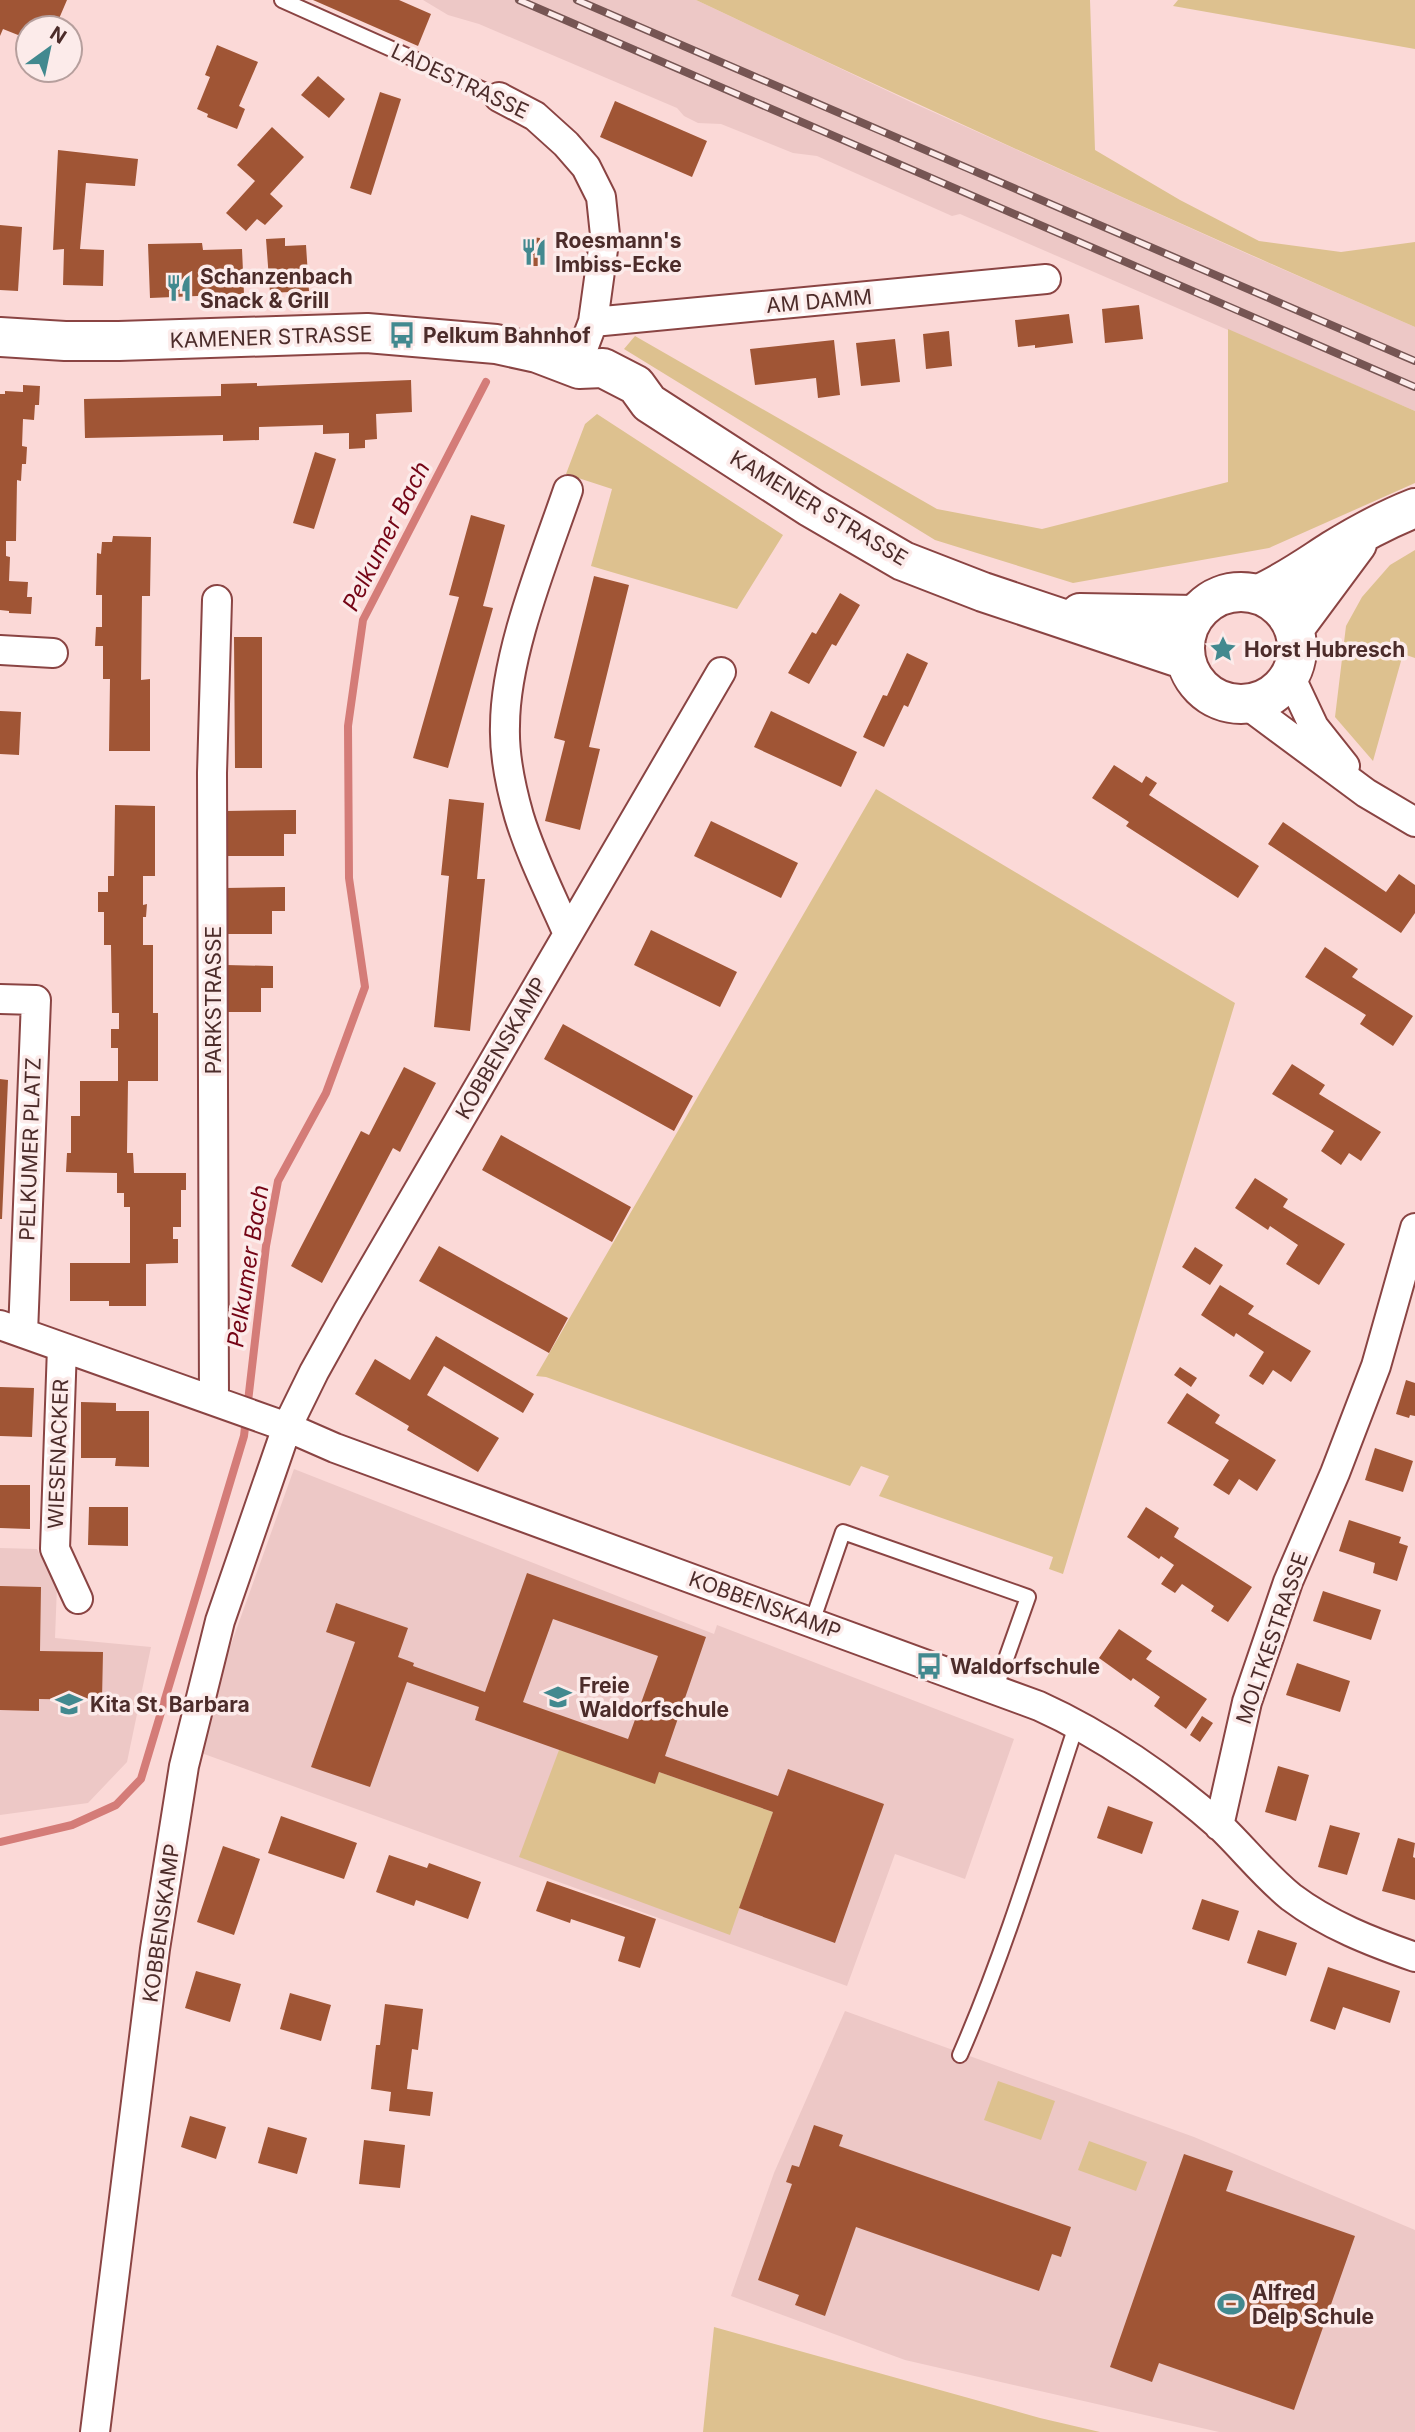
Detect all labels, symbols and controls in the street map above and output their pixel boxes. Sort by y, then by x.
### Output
north arrow [14,14,84,84]
text: N [46,22,70,49]
street label: LADESTRASSE [387,38,533,124]
place label: Roesmann's Imbiss-Ecke [555,228,682,277]
restaurant icon: Roesmann's Imbiss-Ecke [519,237,549,267]
place label: Schanzenbach Snack & Grill [200,264,353,313]
restaurant icon: Schanzenbach Snack & Grill [164,273,194,303]
street label: AM DAMM [765,284,873,318]
bus stop icon: Pelkum Bahnhof [387,320,417,350]
street label: KAMENER STRASSE [169,321,373,353]
place label: Pelkum Bahnhof [423,323,591,348]
street label: KAMENER STRASSE [726,445,912,571]
water label: Pelkumer Bach [336,457,436,615]
place icon: Horst Hubresch [1208,634,1238,664]
place label: Horst Hubresch [1244,637,1405,662]
street label: PARKSTRASSE [201,926,226,1074]
street label: KOBBENSKAMP [450,973,552,1123]
street label: PELKUMER PLATZ [14,1057,46,1241]
water label: Pelkumer Bach [221,1183,275,1349]
street label: WIESENACKER [43,1378,73,1530]
street label: MOLTKESTRASSE [1231,1549,1313,1727]
street label: KOBBENSKAMP [686,1566,844,1644]
bus stop icon: Waldorfschule [914,1651,944,1681]
place label: Waldorfschule [950,1654,1100,1679]
place label: Freie Waldorfschule [579,1673,729,1722]
school or university icon: Freie Waldorfschule [543,1682,573,1712]
school or university icon: Kita St. Barbara [54,1689,84,1719]
place label: Kita St. Barbara [90,1692,250,1717]
street label: KOBBENSKAMP [137,1842,185,2004]
place label: Alfred Delp Schule [1252,2280,1374,2329]
sports icon: Alfred Delp Schule [1216,2289,1246,2319]

